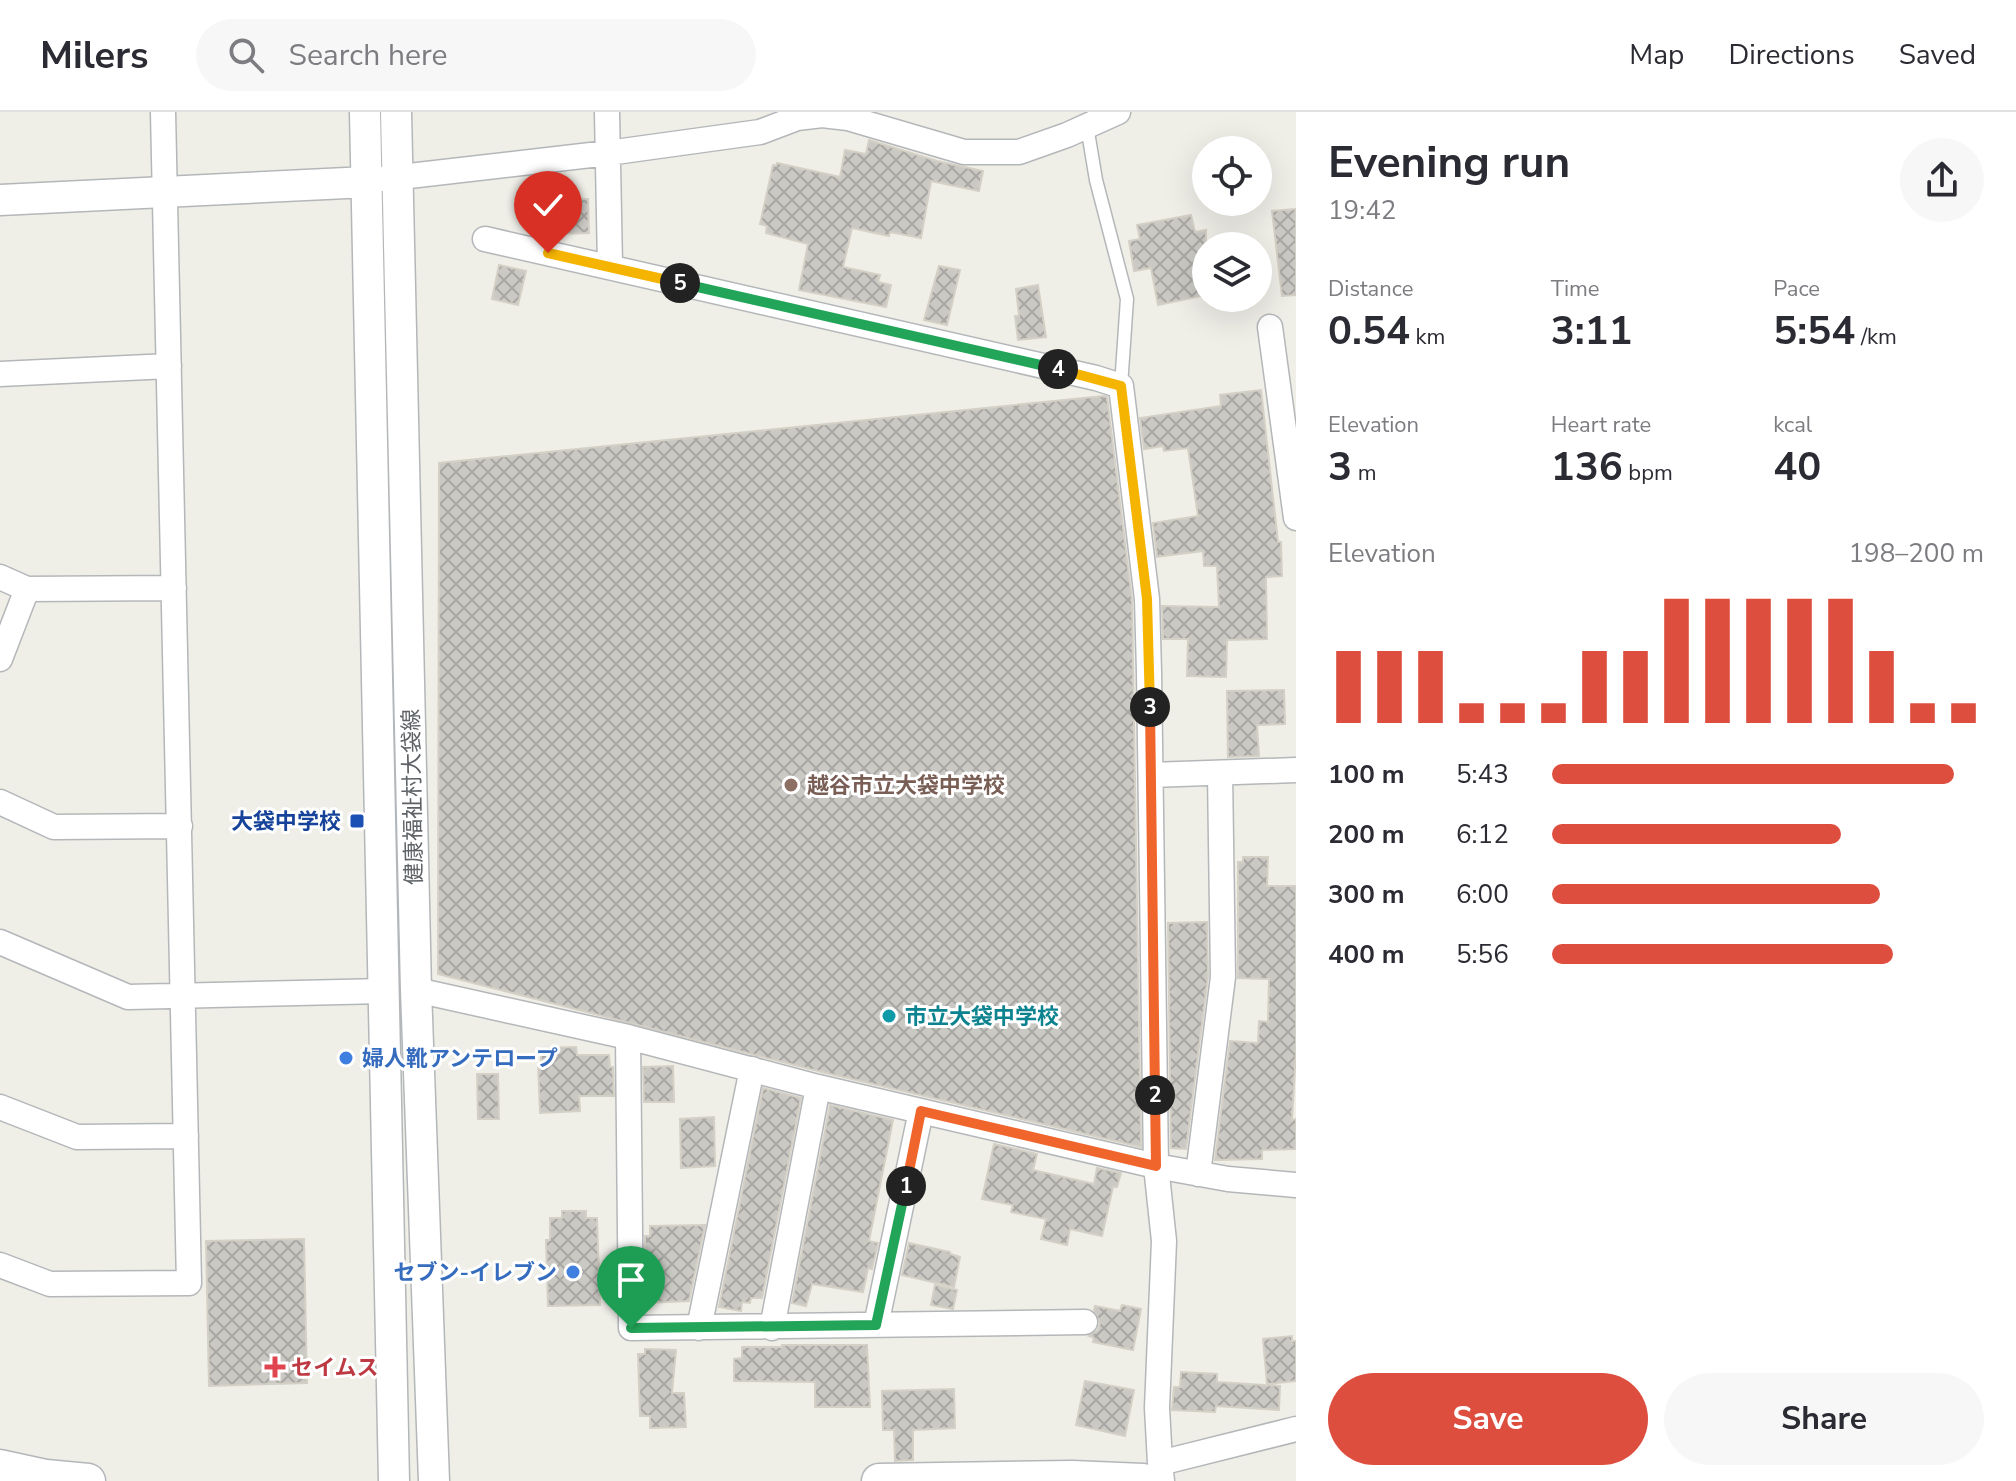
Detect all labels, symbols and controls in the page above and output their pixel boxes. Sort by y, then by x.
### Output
search box [196,19,756,91]
text: Milers [40,30,148,81]
icon: search [224,33,268,77]
text: Search here [288,35,447,76]
text: Map [1629,36,1684,74]
text: Directions [1728,36,1855,74]
text: Saved [1899,36,1976,74]
text: Evening run [1328,133,1570,193]
map controls [1192,136,1272,312]
button: locate [1192,136,1272,216]
button: share [1900,138,1984,222]
pin [514,171,582,253]
icon: check [526,183,570,227]
text: 19:42 [1328,193,1396,228]
button: layers [1192,232,1272,312]
pin: 5 [660,263,700,303]
text: 5 [673,268,687,298]
text: Distance [1328,274,1413,304]
text: Time [1551,274,1600,304]
text: Pace [1773,274,1820,304]
text: 0.54 [1328,304,1410,358]
text: 3:11 [1551,304,1633,358]
text: 5:54 [1773,304,1855,358]
text: km [1410,322,1445,352]
text: /km [1855,322,1897,352]
pin: 4 [1038,349,1078,389]
text: 4 [1051,354,1065,384]
text: Elevation [1328,410,1419,440]
text: Heart rate [1551,410,1651,440]
text: kcal [1773,410,1812,440]
text: 3 [1328,440,1352,494]
text: 136 [1551,440,1623,494]
text: 40 [1773,440,1821,494]
text: m [1352,458,1377,488]
text: bpm [1623,458,1673,488]
text: Elevation [1328,536,1436,571]
text: 198–200 m [1848,536,1984,571]
pin: 3 [1130,687,1170,727]
text: 3 [1143,692,1157,722]
street label: 健康福祉村大袋線 [396,709,430,885]
text: 100 m [1328,757,1405,792]
text: 5:43 [1456,757,1509,792]
place label: 越谷市立大袋中学校 [807,771,1005,801]
marker: 越谷市立大袋中学校 [782,776,800,794]
place label: 大袋中学校 [231,807,341,837]
marker: 大袋中学校 [348,812,366,830]
text: 200 m [1328,817,1405,852]
text: 6:12 [1456,817,1509,852]
text: 300 m [1328,877,1405,912]
text: 6:00 [1456,877,1509,912]
text: 400 m [1328,937,1405,972]
text: 5:56 [1456,937,1509,972]
place label: 市立大袋中学校 [905,1002,1059,1032]
marker: 市立大袋中学校 [880,1007,898,1025]
place label: 婦人靴アンテロープ [362,1044,558,1074]
marker: 婦人靴アンテロープ [337,1049,355,1067]
pin: 2 [1135,1075,1175,1115]
text: 2 [1148,1080,1162,1110]
pin: 1 [886,1166,926,1206]
text: 1 [899,1171,913,1201]
pin [597,1246,665,1328]
place label: セブン-イレブン [393,1258,557,1288]
icon: arrive [609,1258,653,1302]
marker: セブン-イレブン [564,1263,582,1281]
place label: セイムス [291,1353,379,1383]
marker: セイムス [266,1358,284,1376]
button: Save [1328,1373,1648,1465]
button: Share [1664,1373,1984,1465]

